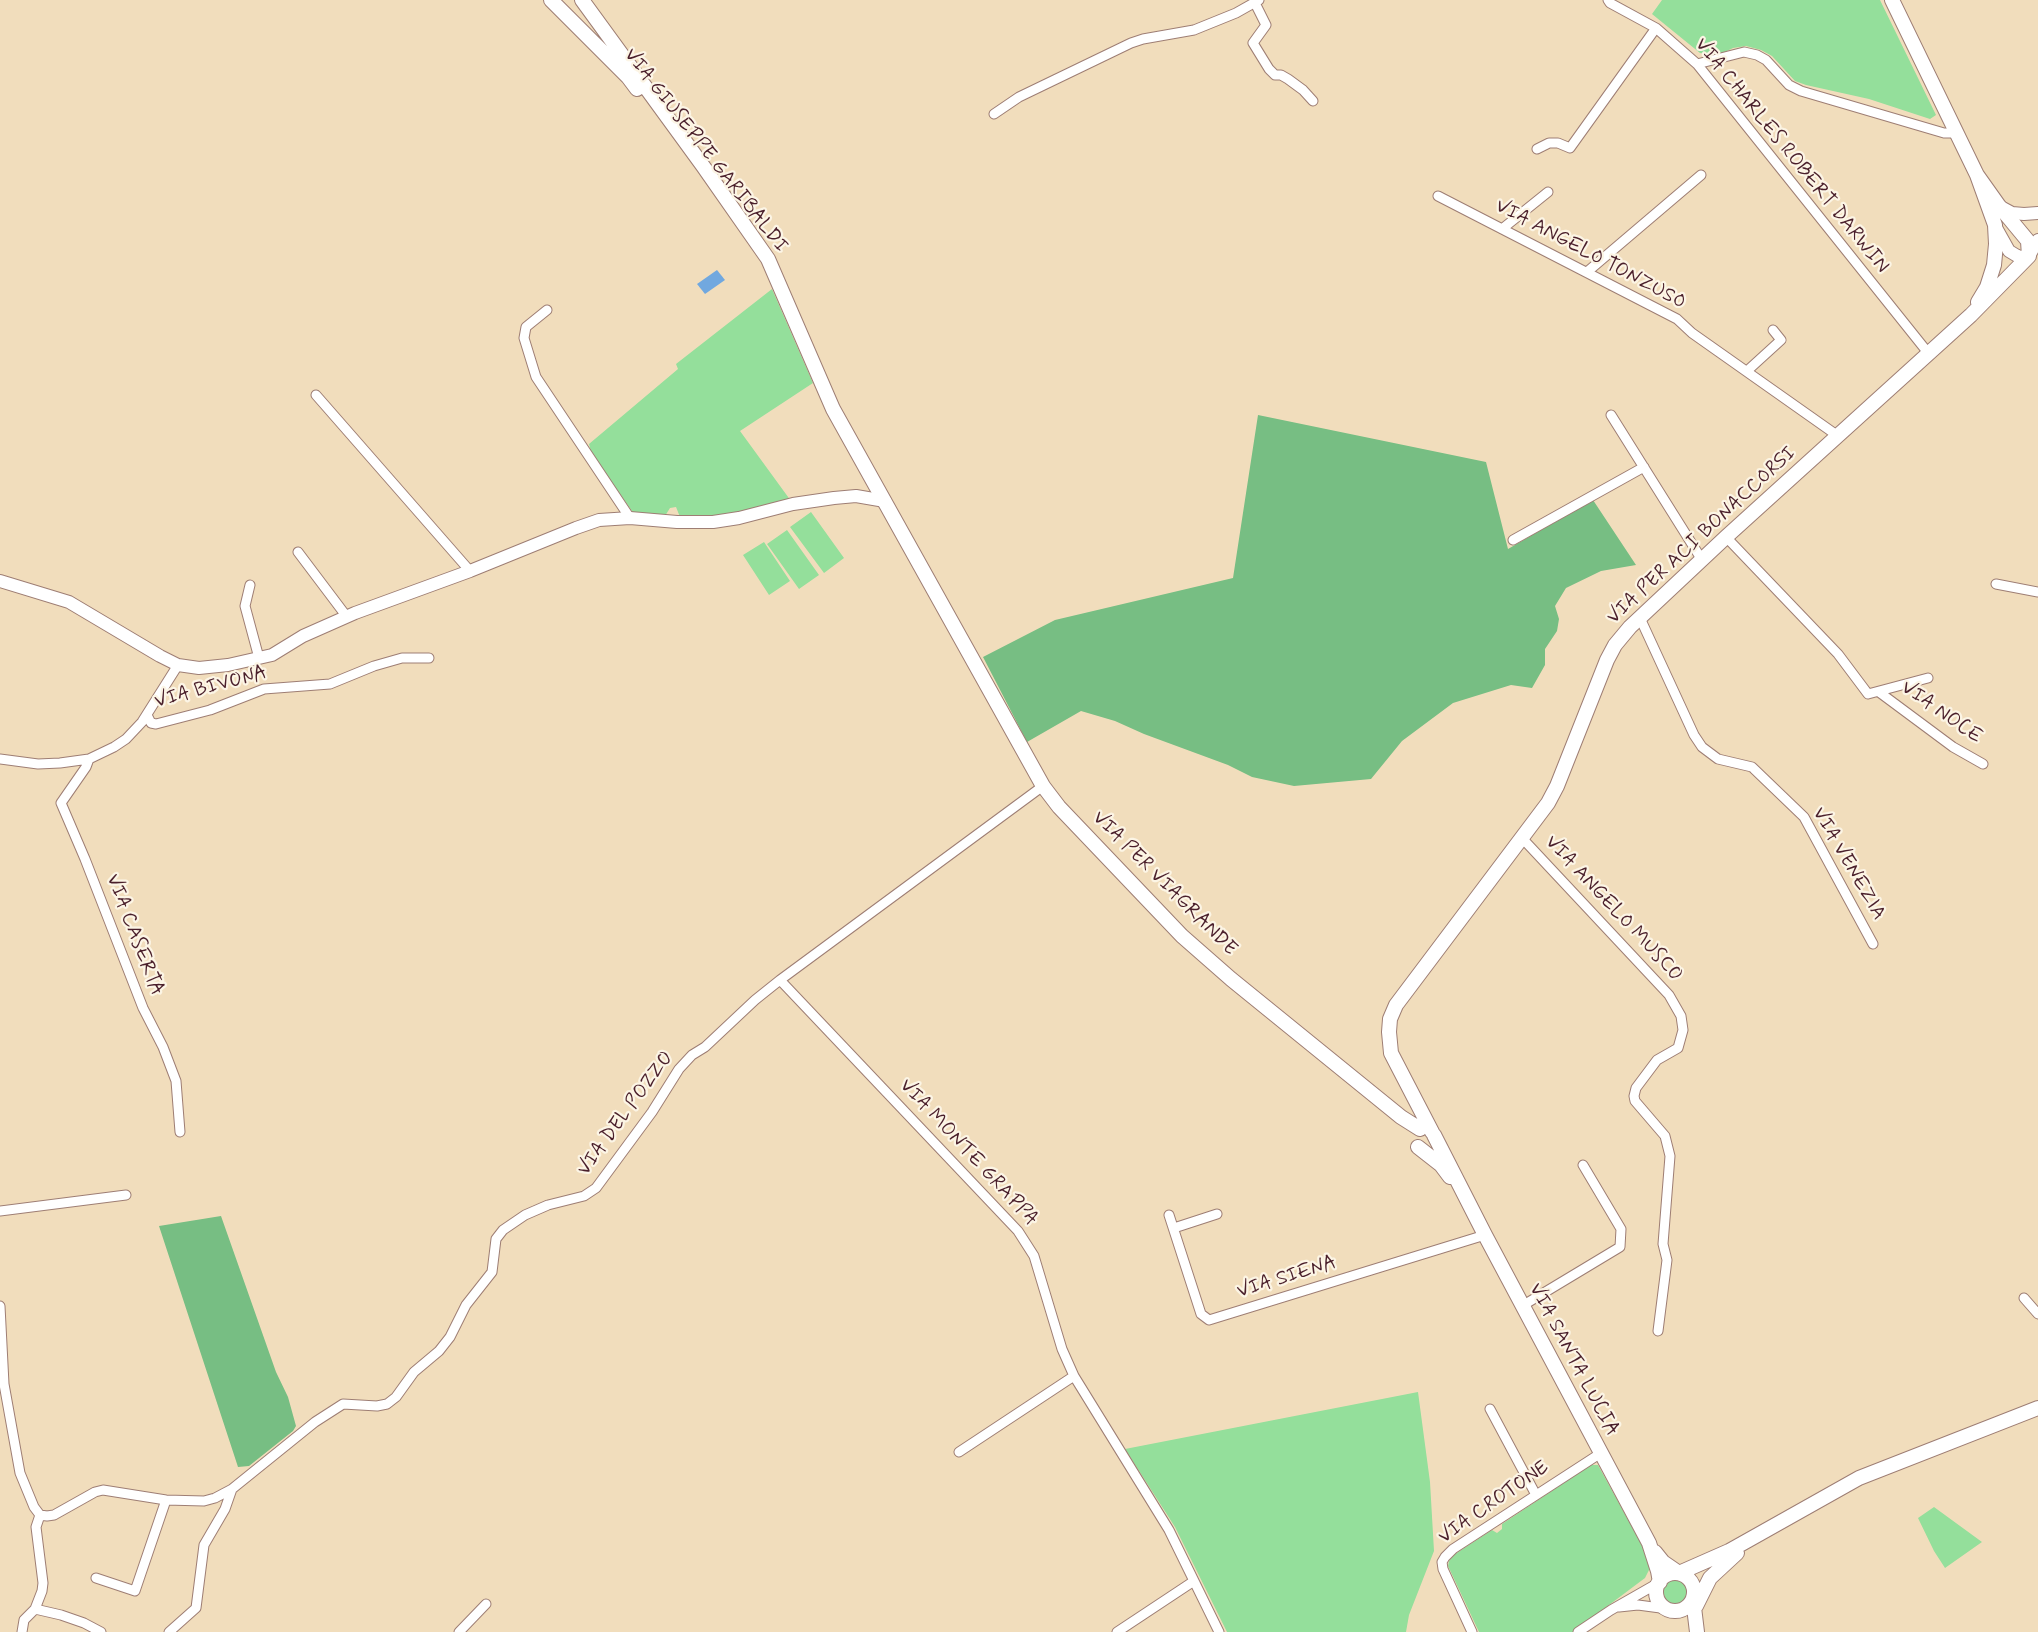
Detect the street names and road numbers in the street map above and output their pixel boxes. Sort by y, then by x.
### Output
street label: VIA CHARLES ROBERT DARWIN [1689,34,1893,278]
street label: VIA GIUSEPPE GARIBALDI [618,44,792,258]
street label: VIA ANGELO TONZUSO [1491,195,1689,315]
street label: VIA PER ACI BONACCORSI [1603,442,1801,630]
street label: VIA BIVONA [152,661,270,715]
street label: VIA NOCE [1896,676,1986,750]
street label: VIA VENEZIA [1806,803,1890,925]
street label: VIA PER VIAGRANDE [1087,807,1241,961]
street label: VIA ANGELO MUSCO [1539,831,1687,987]
street label: VIA CASERTA [100,871,168,999]
street label: VIA DEL POZZO [573,1047,679,1181]
street label: VIA MONTE GRAPPA [894,1074,1042,1232]
street label: VIA SIENA [1234,1251,1340,1305]
street label: VIA SANTA LUCIA [1523,1279,1623,1441]
street label: VIA CROTONE [1434,1456,1554,1550]

